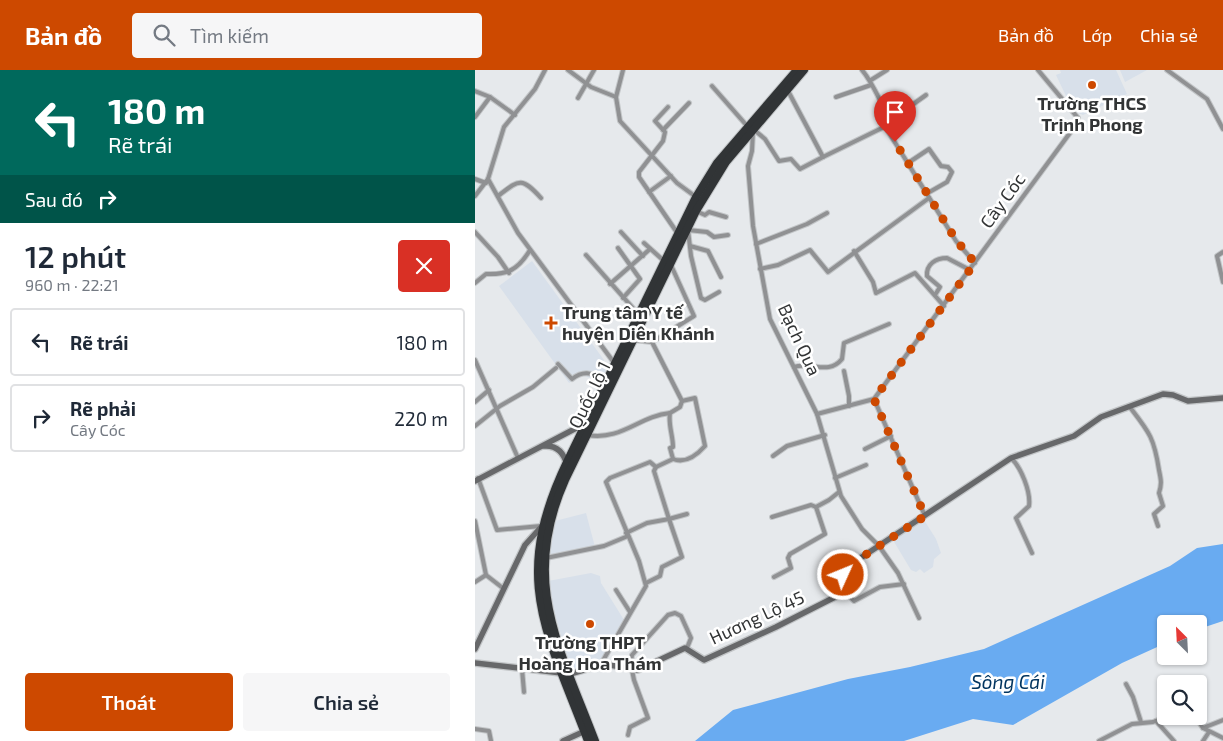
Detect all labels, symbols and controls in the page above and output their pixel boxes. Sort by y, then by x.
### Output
search box [132,13,482,58]
text: Bản đồ [25,21,102,50]
icon: search [150,21,178,49]
text: Tìm kiếm [190,24,269,47]
text: Bản đồ [998,24,1054,46]
text: Lớp [1082,24,1112,46]
text: Chia sẻ [1140,24,1198,46]
marker: Trường THCS Trịnh Phong [1086,79,1098,91]
text: 180 m [108,89,205,131]
icon: left [25,90,90,155]
pin [874,91,916,142]
place label: Trường THCS Trịnh Phong [1037,92,1147,135]
icon: arrive [881,98,909,126]
text: Rẽ trái [108,131,173,157]
street label: Cây Cóc [975,168,1030,232]
icon: right [93,185,121,213]
text: Sau đó [25,188,83,211]
text: 12 phút [25,238,126,274]
button: close [398,240,450,292]
text: 960 m · 22:21 [25,275,119,294]
street label: Bạch Qua [774,300,826,379]
place label: Trung tâm Y tế huyện Diên Khánh [562,301,715,344]
marker: Trung tâm Y tế huyện Diên Khánh [544,316,558,330]
icon: left [27,328,55,356]
text: Rẽ trái [70,331,129,354]
text: 180 m [397,331,448,354]
street label: Quốc lộ 1 [563,357,615,432]
text: Rẽ phải [70,397,136,420]
icon: right [27,404,55,432]
text: 220 m [394,407,448,430]
text: Cây Cóc [70,420,126,439]
position arrow [816,548,868,600]
street label: Hương Lộ 45 [706,586,807,649]
north arrow [1157,615,1207,665]
map controls [1157,615,1207,725]
marker: Trường THPT Hoàng Hoa Thám [584,618,596,630]
place label: Trường THPT Hoàng Hoa Thám [518,631,662,674]
water label: Sông Cái [971,670,1045,693]
button: Thoát [25,673,233,731]
button: Chia sẻ [243,673,450,731]
button: search [1157,675,1207,725]

